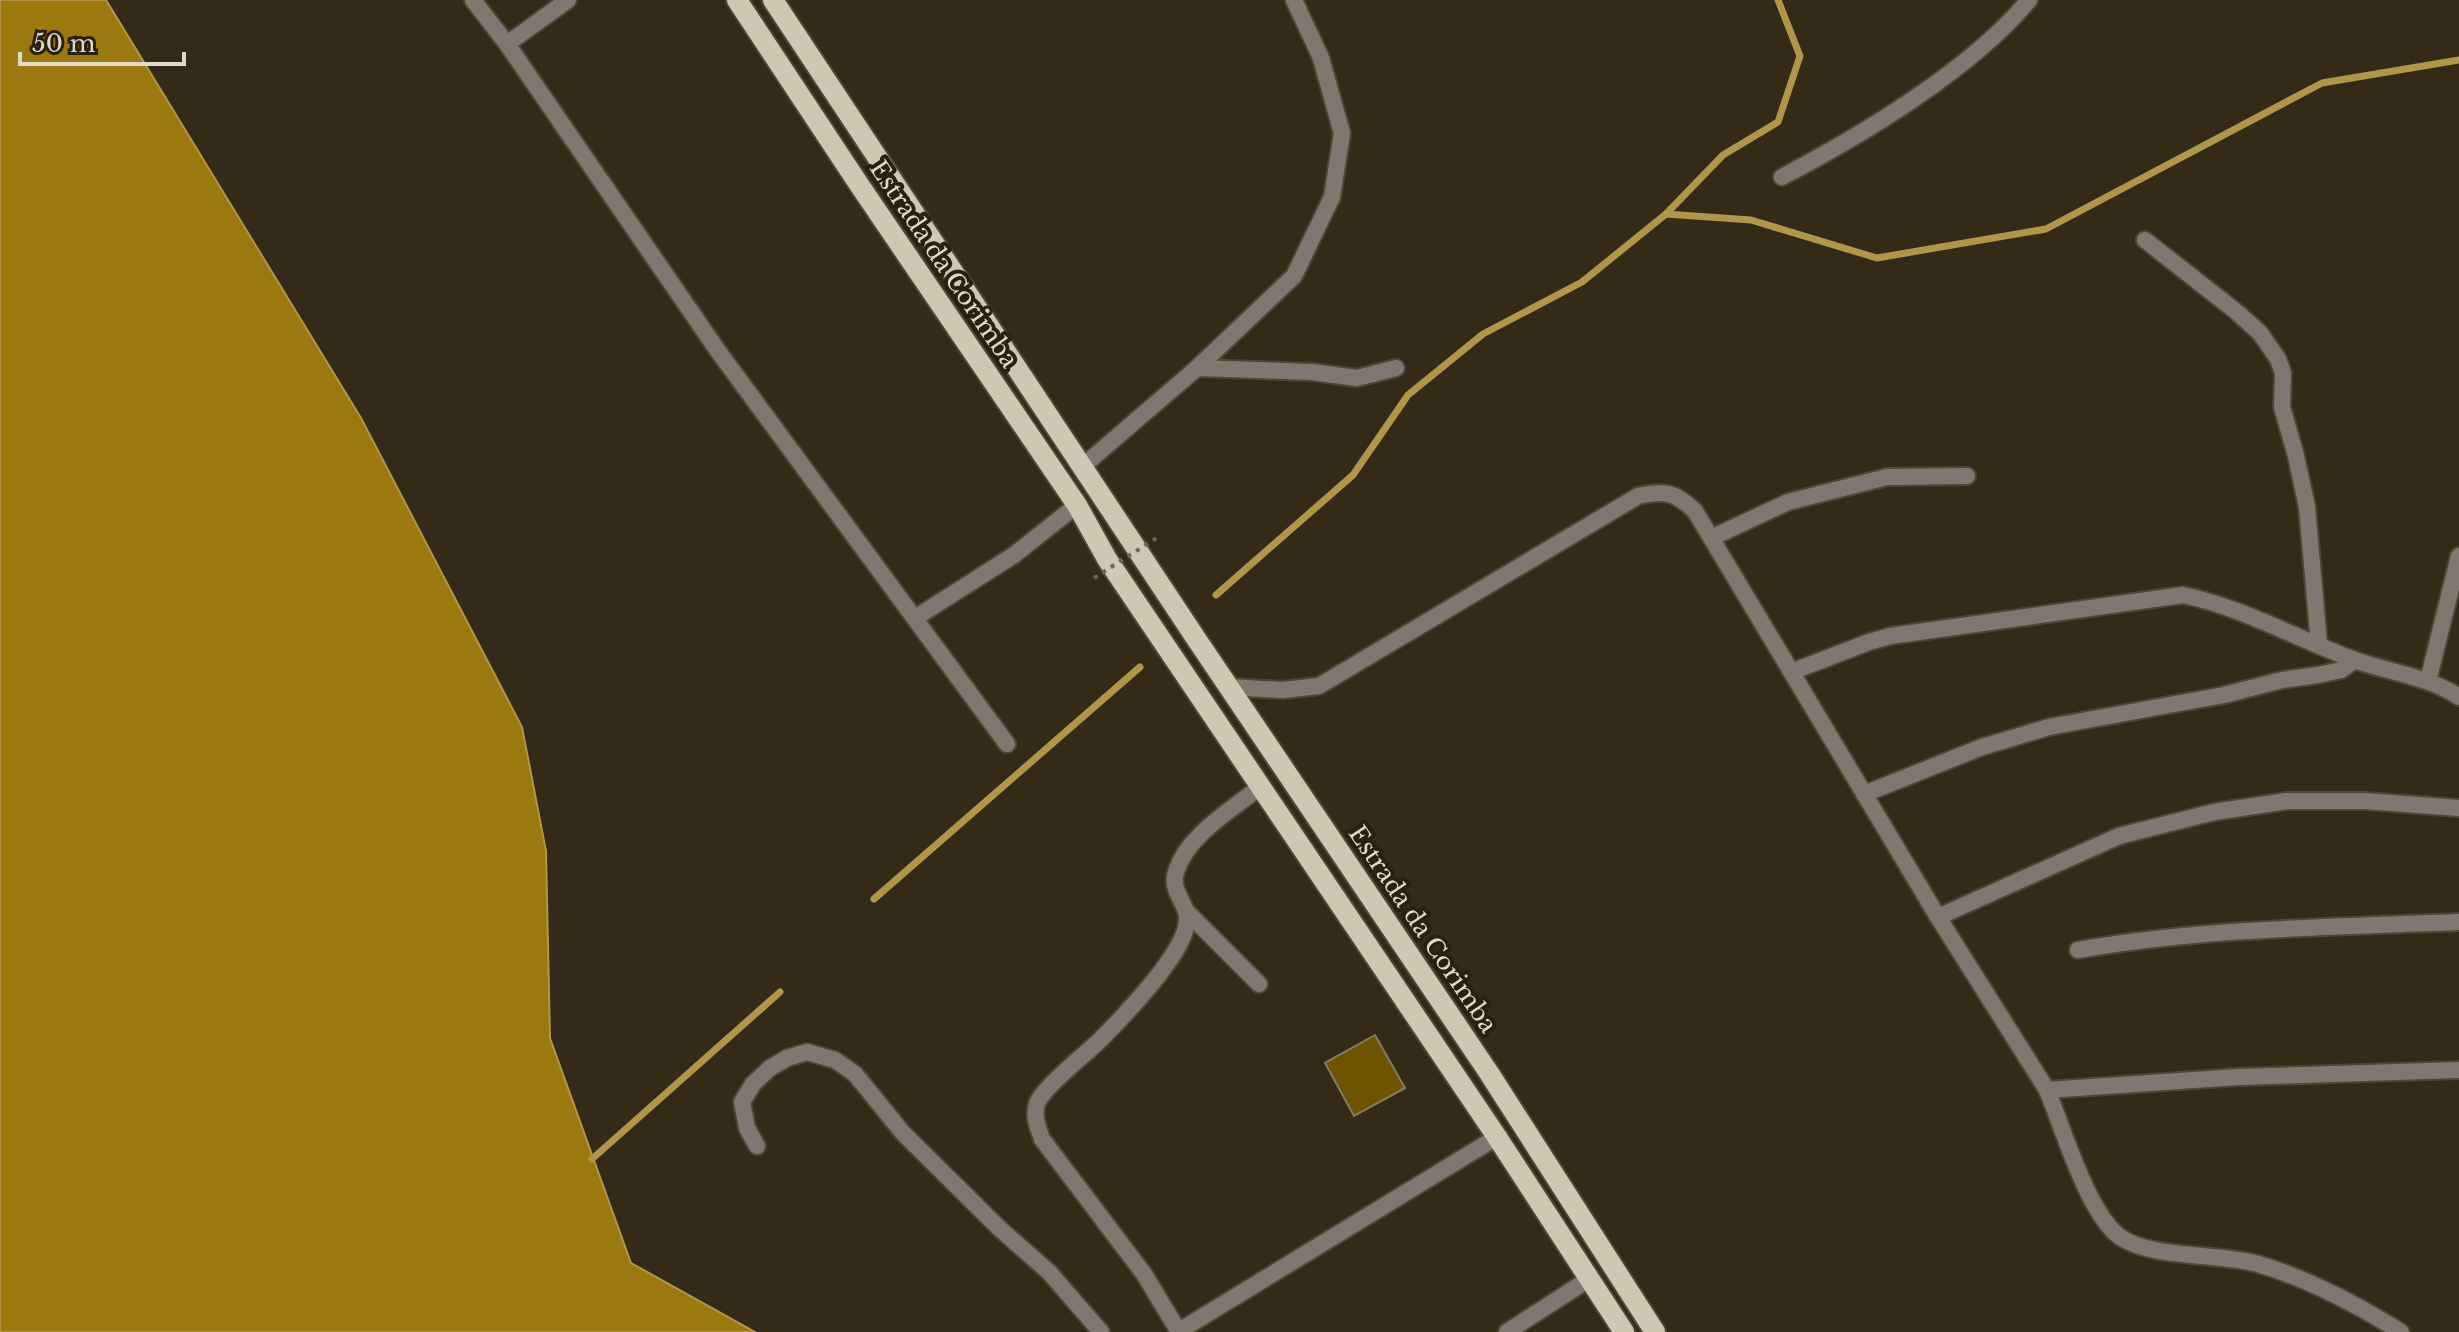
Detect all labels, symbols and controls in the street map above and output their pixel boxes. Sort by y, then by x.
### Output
scale bar [20,16,184,66]
text: 50 m [32,29,96,58]
street label: Estrada da Corimba [864,155,1025,374]
street label: Estrada da Corimba [1343,820,1504,1039]

